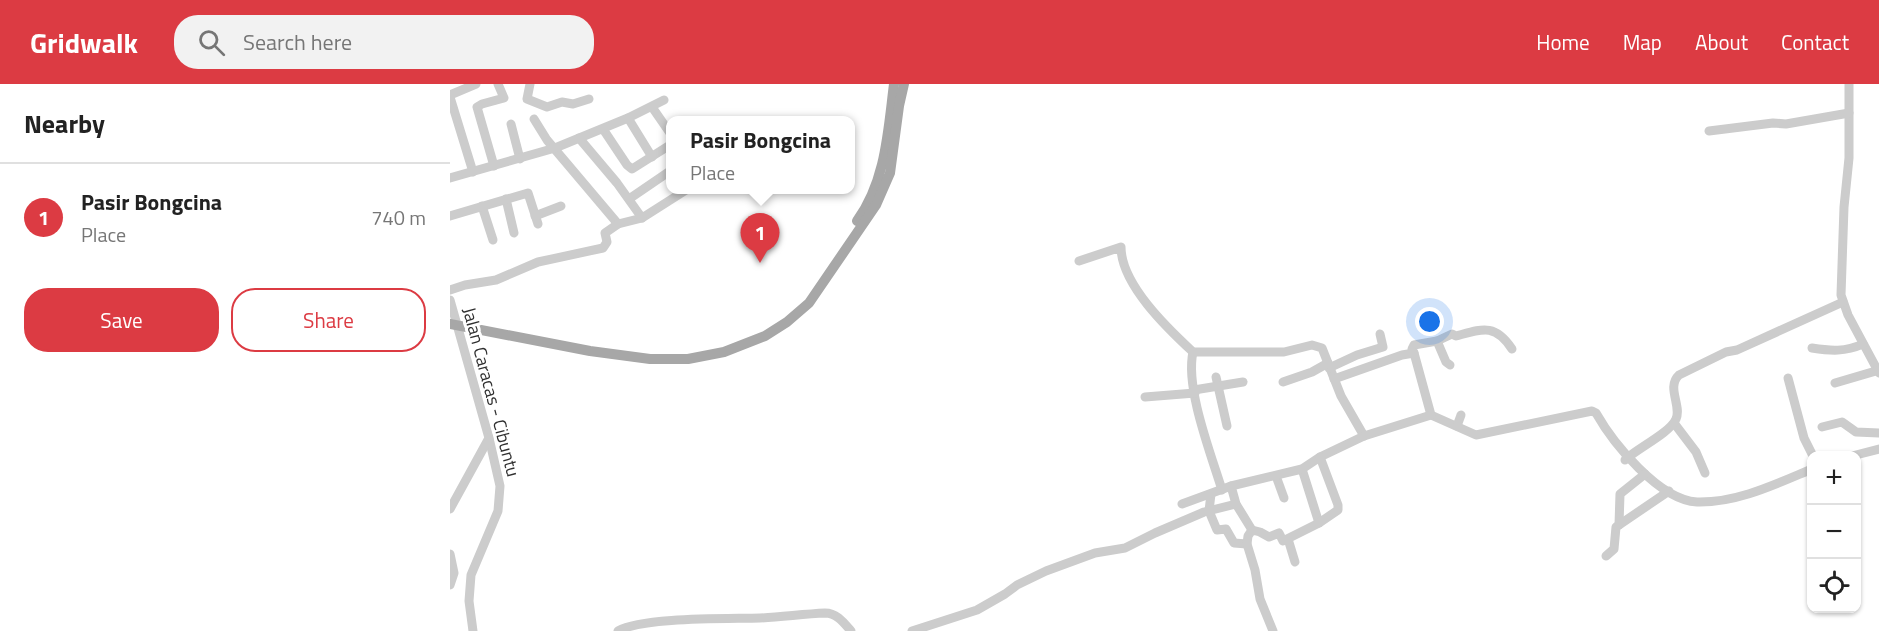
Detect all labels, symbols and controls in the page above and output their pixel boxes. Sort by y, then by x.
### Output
search box [174,15,594,69]
text: Gridwalk [30,21,138,64]
text: Search here [243,25,352,59]
icon: search [195,26,228,59]
text: Home [1536,26,1590,58]
text: Map [1623,26,1662,58]
text: About [1695,26,1748,58]
text: Contact [1781,26,1849,58]
text: Nearby [24,104,105,143]
popup [666,116,855,194]
text: Pasir Bongcina [690,123,831,157]
text: Place [690,157,735,188]
text: Pasir Bongcina [81,185,222,219]
text: 1 [38,202,49,233]
text: 740 m [371,202,426,233]
pin: 1 [740,214,780,263]
text: Place [81,219,126,250]
button: Save [24,288,219,352]
button: Share [231,288,426,352]
street label: Jalan Caracas - Cibuntu [456,304,527,480]
your location [1415,307,1444,336]
map controls [1807,451,1861,613]
button: + [1807,451,1861,505]
button: − [1807,505,1861,559]
button: locate [1807,559,1861,613]

